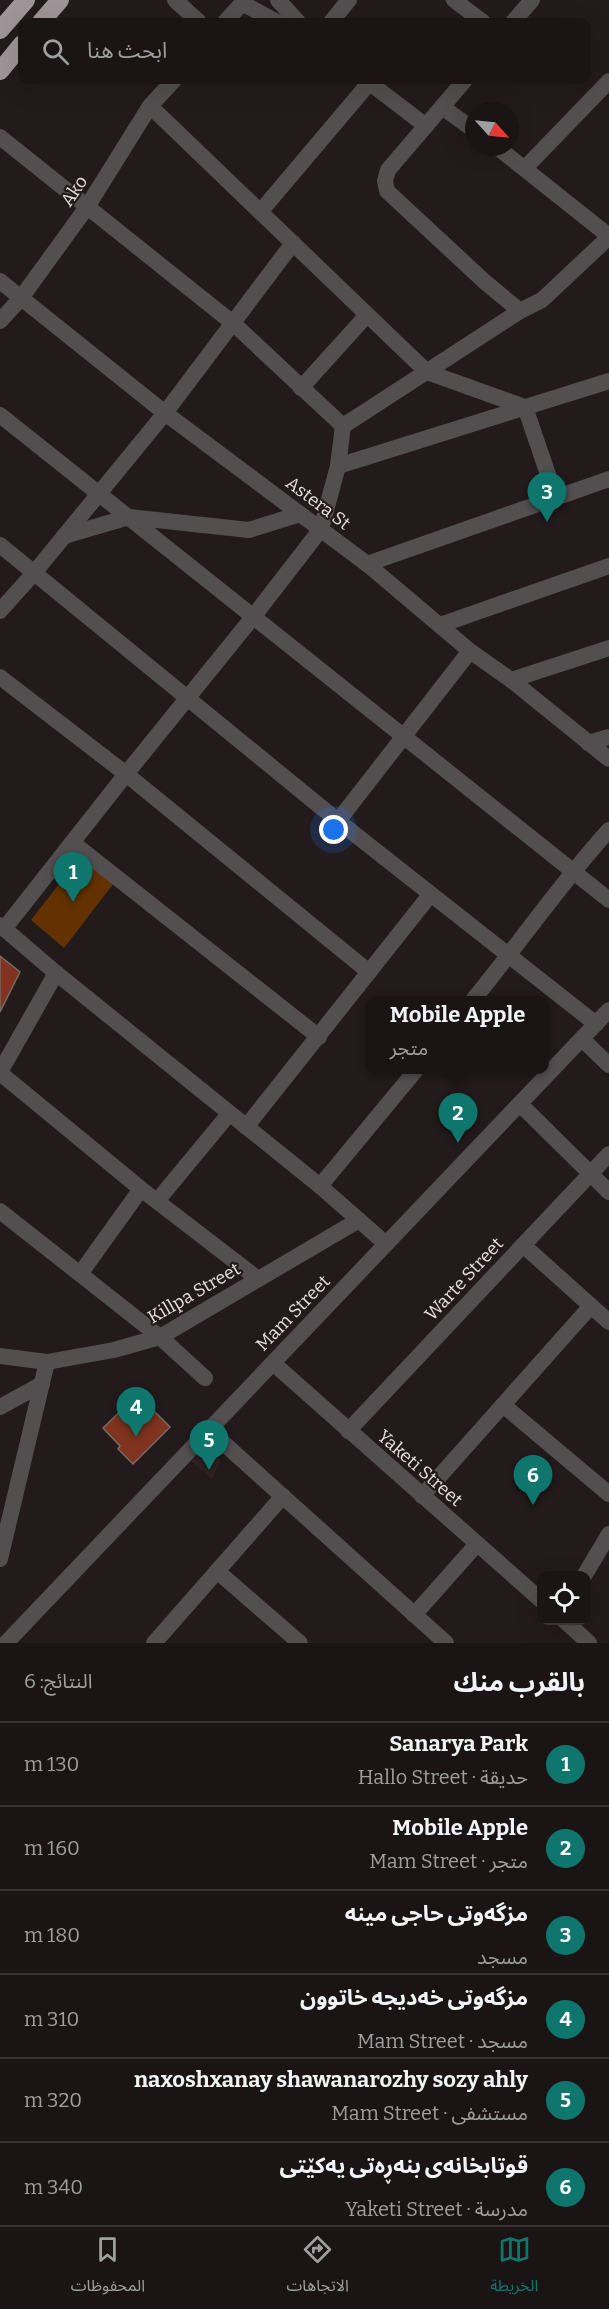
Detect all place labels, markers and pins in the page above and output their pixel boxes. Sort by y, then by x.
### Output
pin: 3 [528,472,566,522]
pin: 1 [54,852,92,902]
pin: 2 [438,1094,478,1143]
pin: 4 [116,1388,156,1437]
pin: 5 [190,1420,228,1470]
pin: 6 [514,1456,552,1505]

